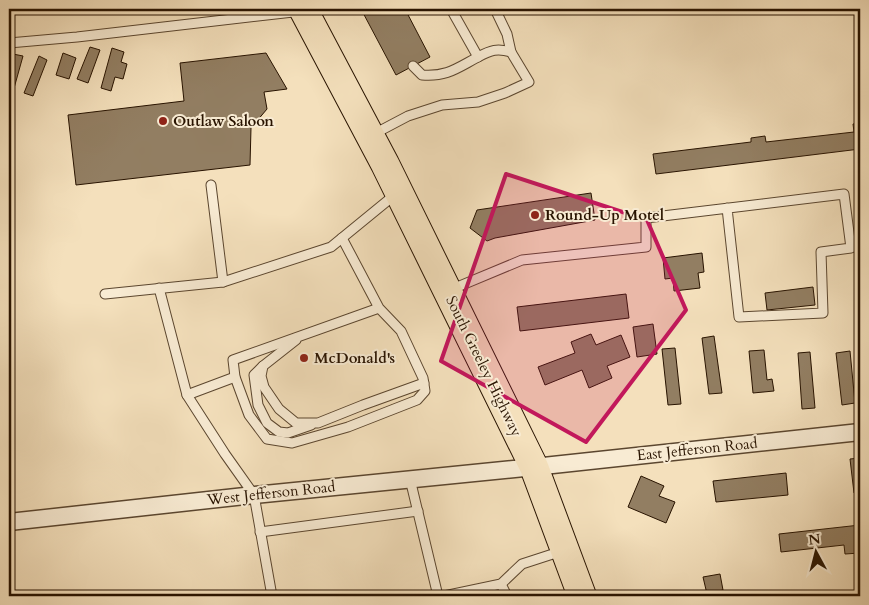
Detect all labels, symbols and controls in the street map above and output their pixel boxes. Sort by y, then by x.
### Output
place label: Outlaw Saloon [173,111,274,131]
marker: Outlaw Saloon [157,115,169,127]
place label: Round-Up Motel [545,205,665,225]
marker: Round-Up Motel [529,209,541,221]
street label: South Greeley Highway [441,292,527,440]
place label: McDonald's [314,348,395,368]
marker: McDonald's [298,352,310,364]
street label: East Jefferson Road [636,433,758,465]
street label: West Jefferson Road [205,476,336,510]
north arrow [792,528,842,578]
text: N [807,529,822,550]

